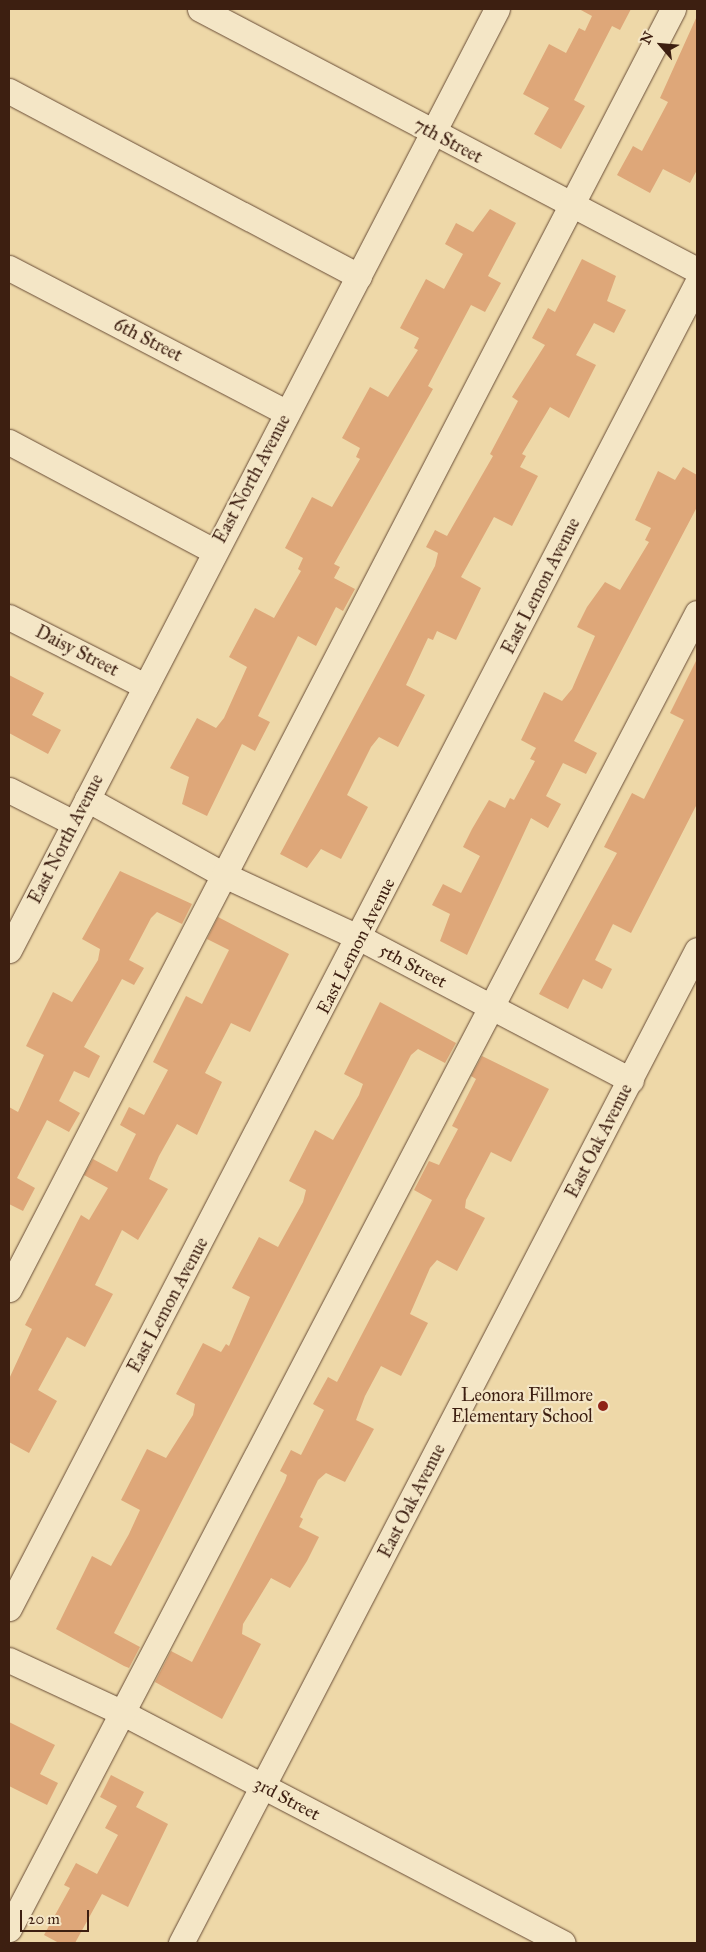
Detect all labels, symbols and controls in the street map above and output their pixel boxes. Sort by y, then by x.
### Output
north arrow [636,20,686,70]
text: N [637,29,657,47]
street label: 7th Street [410,114,486,168]
street label: 6th Street [110,314,186,366]
street label: East North Avenue [209,411,295,547]
street label: East Lemon Avenue [497,514,585,658]
street label: Daisy Street [32,621,122,681]
street label: East North Avenue [24,771,108,907]
street label: East Lemon Avenue [312,874,400,1018]
street label: 5th Street [376,939,450,993]
street label: East Oak Avenue [561,1080,637,1202]
street label: East Lemon Avenue [123,1234,213,1376]
place label: Leonora Fillmore Elementary School [451,1385,593,1428]
marker: Leonora Fillmore Elementary School [597,1400,609,1412]
street label: East Oak Avenue [374,1440,450,1562]
street label: 3rd Street [250,1773,324,1825]
scale bar [22,1900,91,1932]
text: 20 m [28,1910,60,1928]

